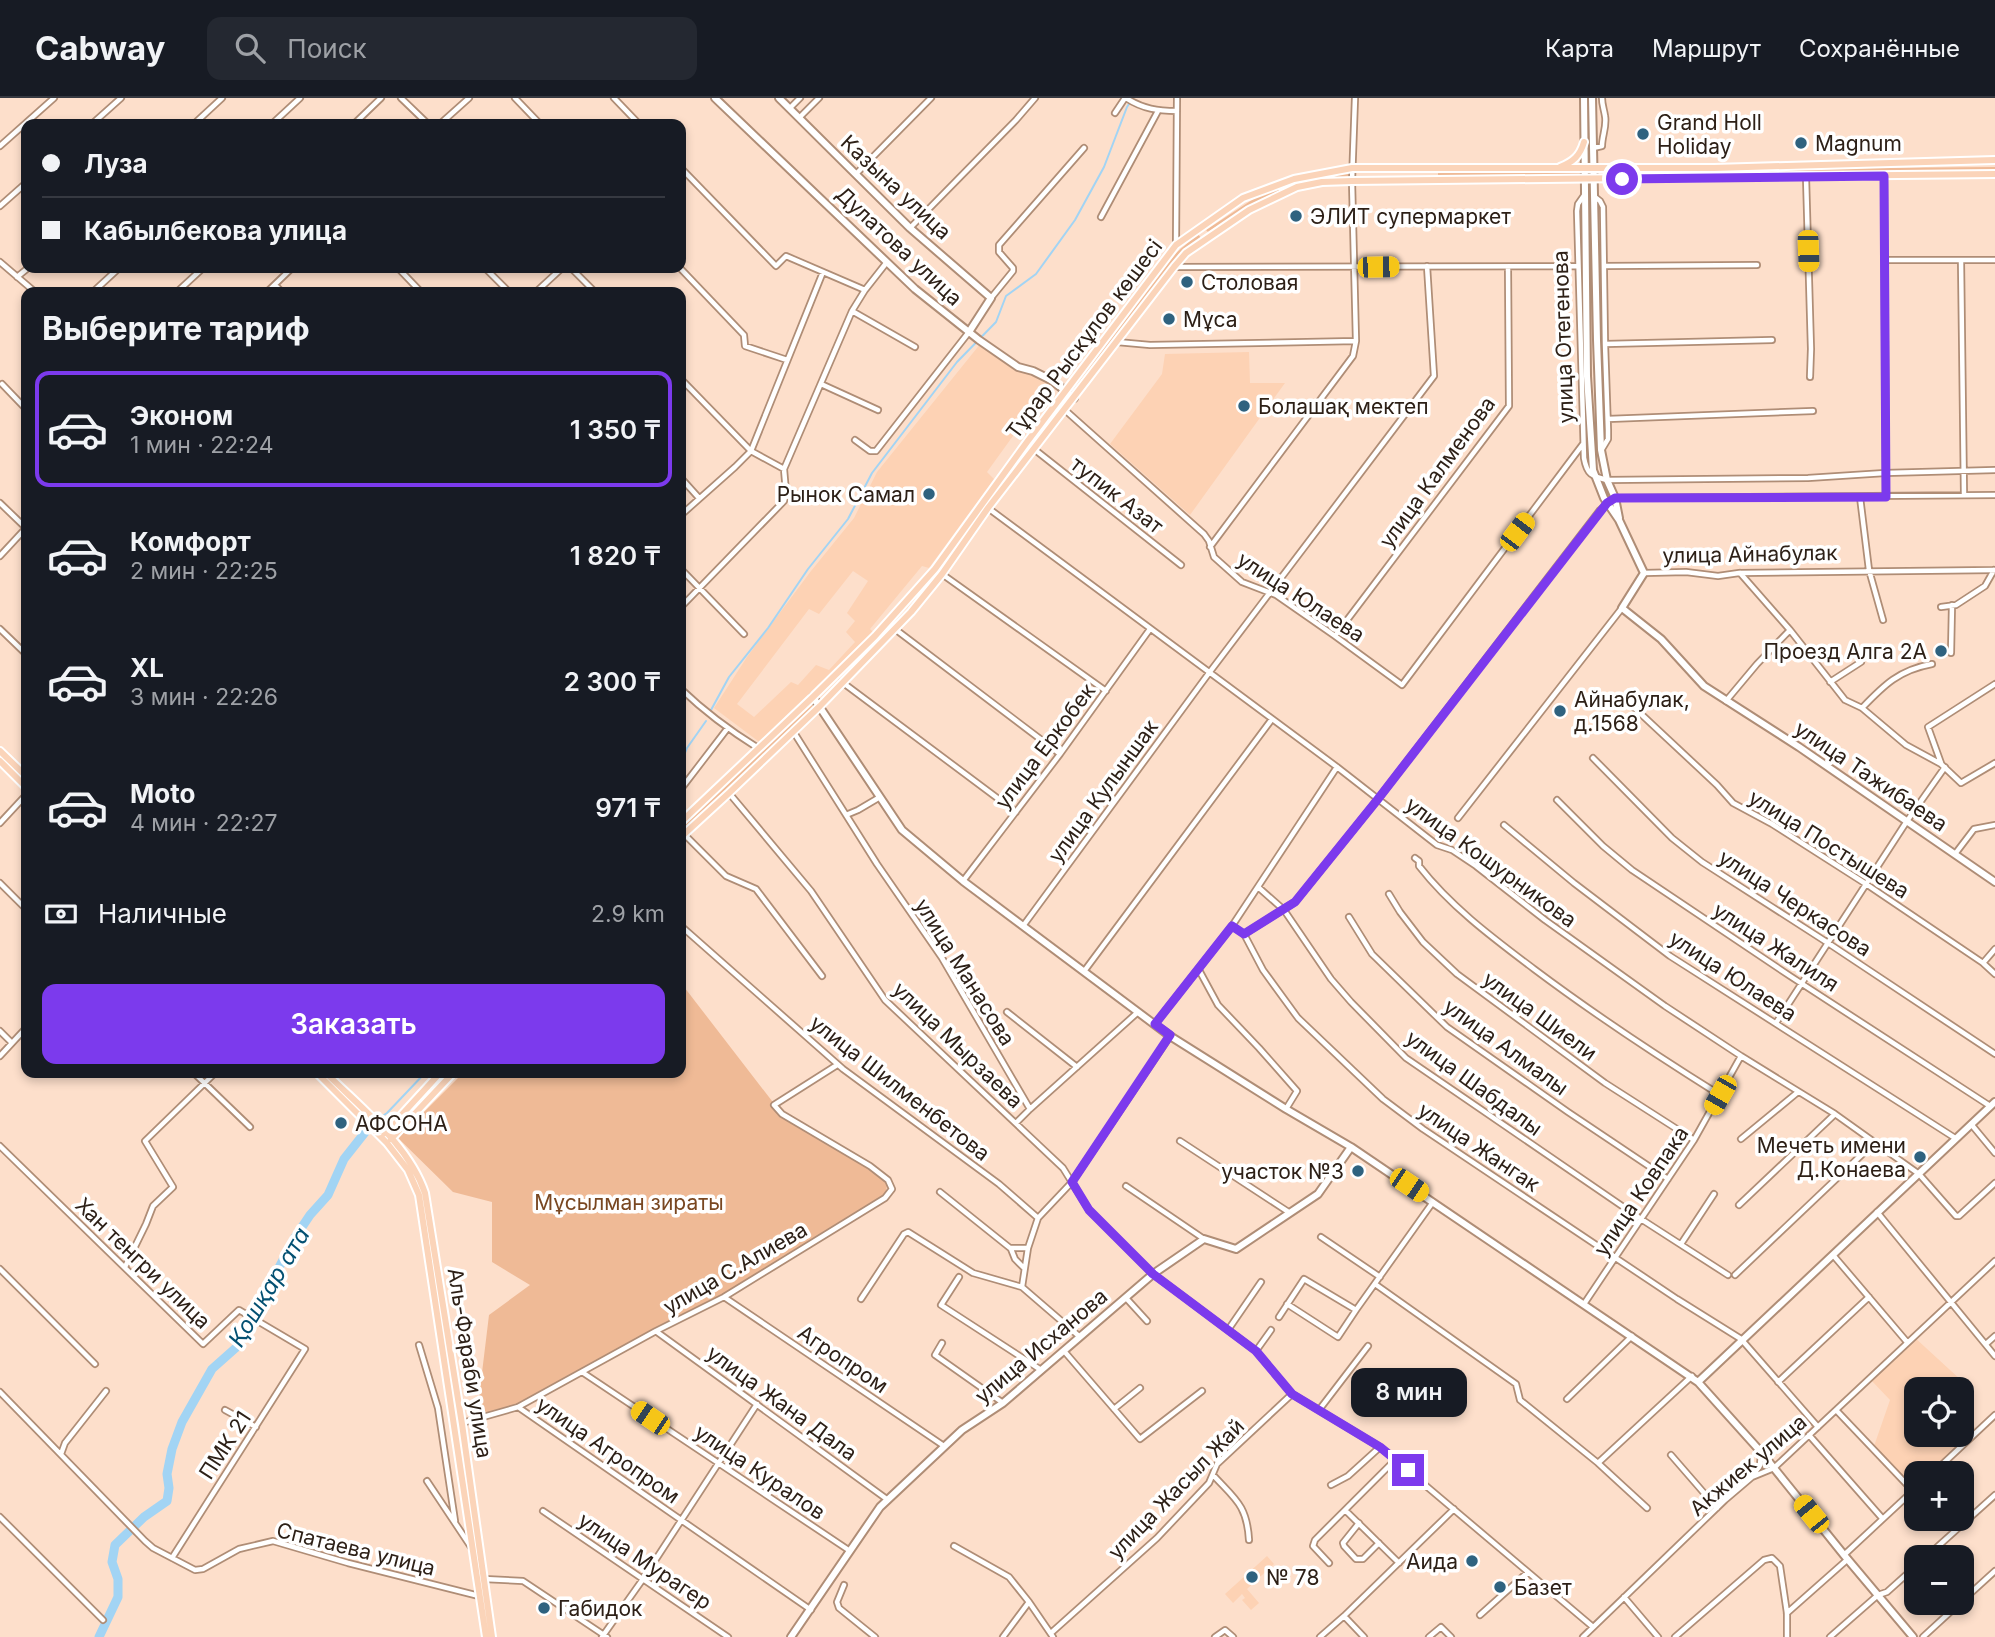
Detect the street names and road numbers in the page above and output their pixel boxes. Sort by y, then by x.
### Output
street label: Казына улица [836,130,956,244]
street label: Дулатова улица [831,181,967,311]
street label: Тұрар Рыскұлов көшесі [1001,234,1167,444]
street label: улица Отегенова [1547,250,1579,424]
street label: улица Калменова [1374,392,1500,552]
street label: тупик Азат [1066,451,1168,539]
street label: улица Айнабулак [1662,540,1838,568]
street label: улица Юлаева [1233,547,1369,647]
street label: улица Еркобек [990,678,1101,814]
street label: улица Кулыншак [1043,714,1163,867]
street label: улица Тажибаева [1790,716,1952,836]
street label: улица Постышева [1744,785,1914,903]
street label: улица Кошурникова [1401,792,1581,932]
street label: улица Черкасова [1714,844,1876,962]
street label: улица Манасова [910,894,1020,1050]
street label: улица Жалиля [1709,897,1843,997]
street label: улица Юлаева [1665,926,1801,1026]
street label: улица Шиели [1478,966,1602,1066]
street label: улица Мырзаева [888,977,1028,1113]
street label: улица Алмалы [1439,993,1573,1101]
street label: улица Шилменбетова [805,1010,995,1166]
street label: улица Шабдалы [1401,1025,1547,1141]
street label: улица Жангак [1414,1097,1545,1197]
street label: улица Ковпака [1589,1122,1693,1260]
street label: Хан тенгри улица [70,1192,216,1334]
street label: улица С.Алиева [659,1217,811,1319]
street label: Аль-Фараби улица [443,1266,497,1460]
street label: улица Исханова [970,1283,1112,1409]
street label: Агропром [793,1320,893,1398]
street label: улица Жана Дала [702,1340,862,1466]
street label: улица Агропром [532,1391,684,1509]
street label: ПМК 21 [194,1406,256,1484]
street label: Акжиек улица [1685,1409,1811,1521]
street label: улица Жасыл Жай [1103,1414,1249,1564]
street label: улица Куралов [690,1419,830,1525]
street label: улица Мурагер [574,1507,716,1615]
street label: Спатаева улица [274,1517,438,1581]

